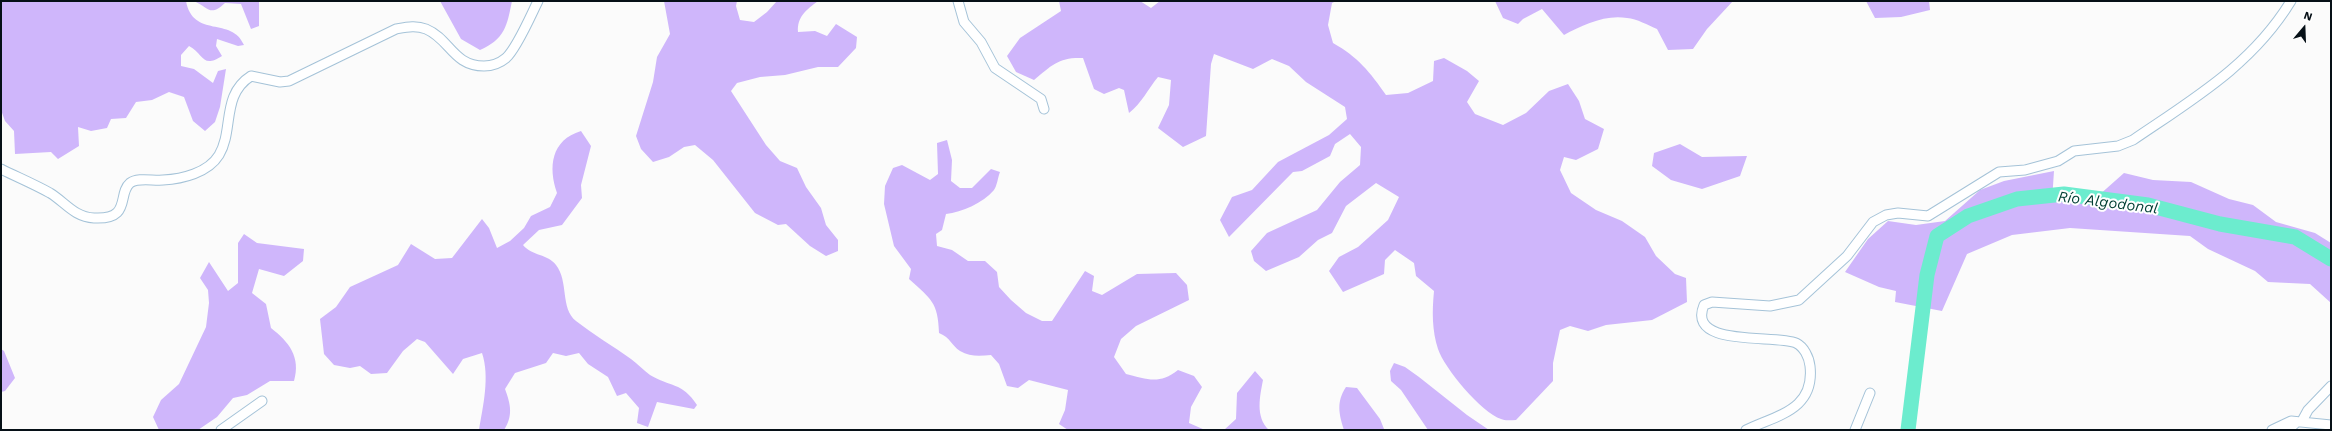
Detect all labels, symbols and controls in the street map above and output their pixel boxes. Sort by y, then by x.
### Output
north arrow [2284,8,2324,48]
text: N [2302,9,2314,24]
water label: Río Algodonal [2057,188,2159,218]

